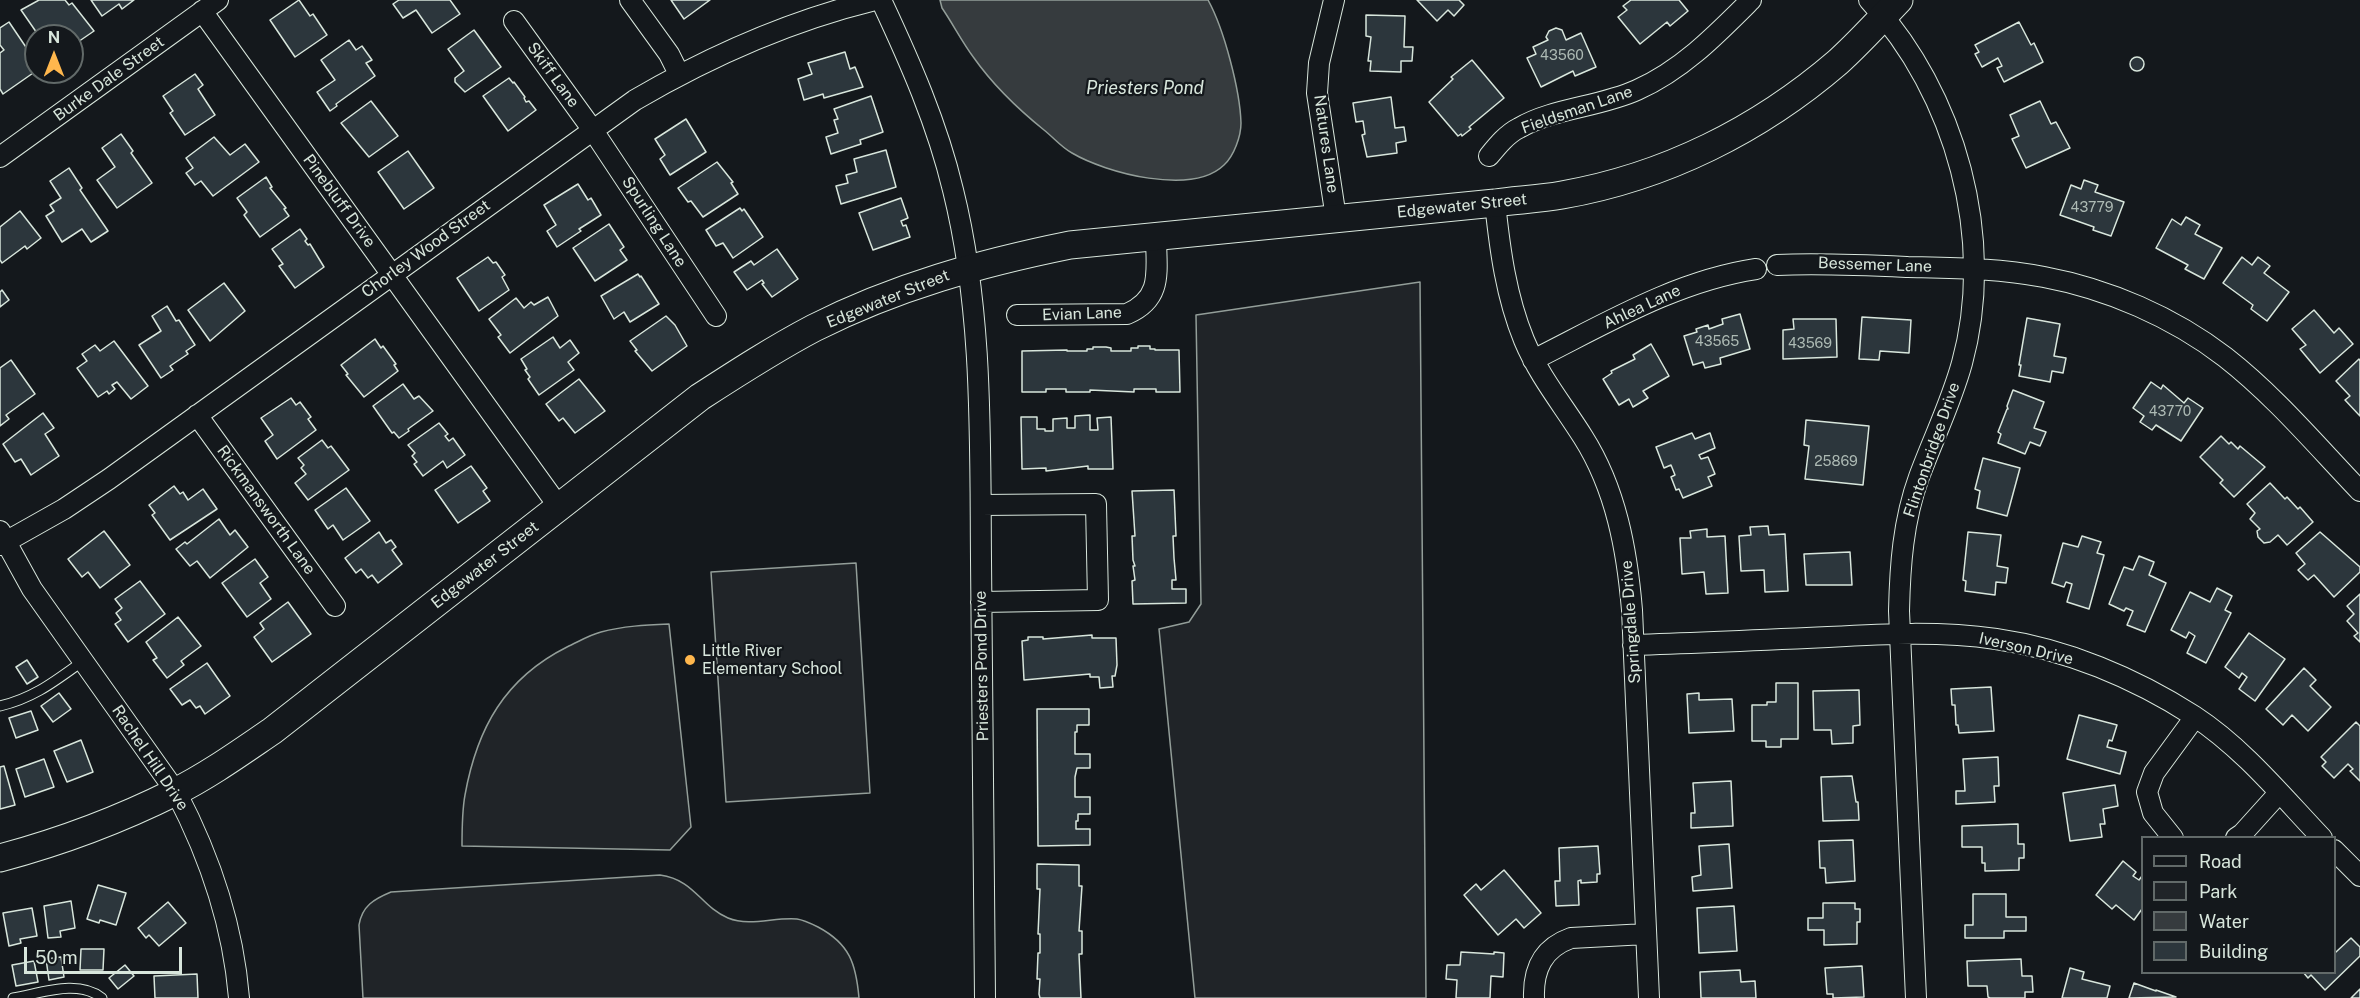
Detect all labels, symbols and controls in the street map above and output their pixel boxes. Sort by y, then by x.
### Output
north arrow [24,24,84,84]
text: N [48,28,60,47]
street label: Burke Dale Street [50,32,168,126]
street label: Skiff Lane [523,39,583,111]
house number: 43560 [1540,48,1584,64]
water label: Priesters Pond [1086,77,1204,99]
street label: Fieldsman Lane [1519,82,1635,138]
street label: Natures Lane [1310,93,1342,195]
street label: Pinebluff Drive [299,151,379,251]
street label: Spurling Lane [618,173,690,271]
street label: Edgewater Street [1396,190,1528,222]
street label: Chorley Wood Street [358,196,494,302]
house number: 43779 [2071,200,2113,216]
street label: Bessemer Lane [1818,253,1932,277]
street label: Edgewater Street [824,266,952,332]
street label: Ahlea Lane [1600,281,1684,333]
street label: Evian Lane [1042,303,1122,325]
house number: 43565 [1695,334,1739,350]
house number: 43569 [1788,336,1832,352]
street label: Flintonbridge Drive [1900,380,1964,520]
house number: 43770 [2149,404,2191,420]
street label: Rickmansworth Lane [213,442,319,578]
house number: 25869 [1814,454,1858,470]
street label: Edgewater Street [428,517,542,613]
street label: Springdale Drive [1617,560,1645,684]
street label: Priesters Pond Drive [971,591,993,741]
street label: Iverson Drive [1977,629,2075,669]
place label: Little River Elementary School [702,641,842,679]
marker: Little River Elementary School [683,653,697,667]
street label: Rachel Hill Drive [108,702,192,814]
legend [2141,836,2336,974]
text: Road [2199,851,2242,872]
text: Park [2199,881,2237,902]
text: Water [2199,911,2249,932]
scale bar [27,935,184,973]
text: Building [2199,941,2268,962]
text: 50 m [35,947,78,968]

